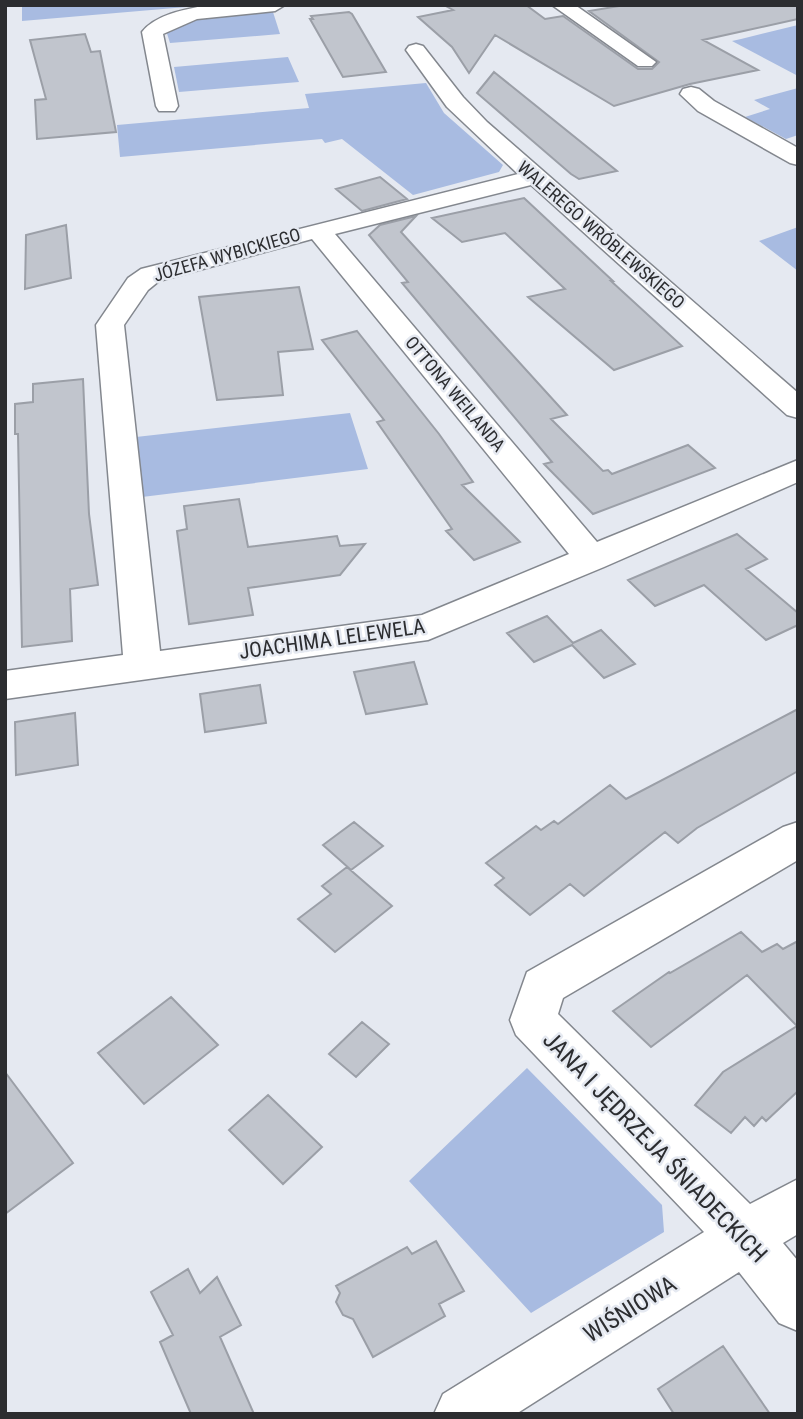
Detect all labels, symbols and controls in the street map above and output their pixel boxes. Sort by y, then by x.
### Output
street label: WALEREGO WRÓBLEWSKIEGO [513,156,689,313]
street label: JÓZEFA WYBICKIEGO [151,224,303,286]
street label: OTTONA WEILANDA [401,332,510,456]
street label: JOACHIMA LELEWELA [238,614,426,664]
street label: JANA I JĘDRZEJA ŚNIADECKICH [537,1026,773,1268]
street label: WIŚNIOWA [579,1270,682,1348]

